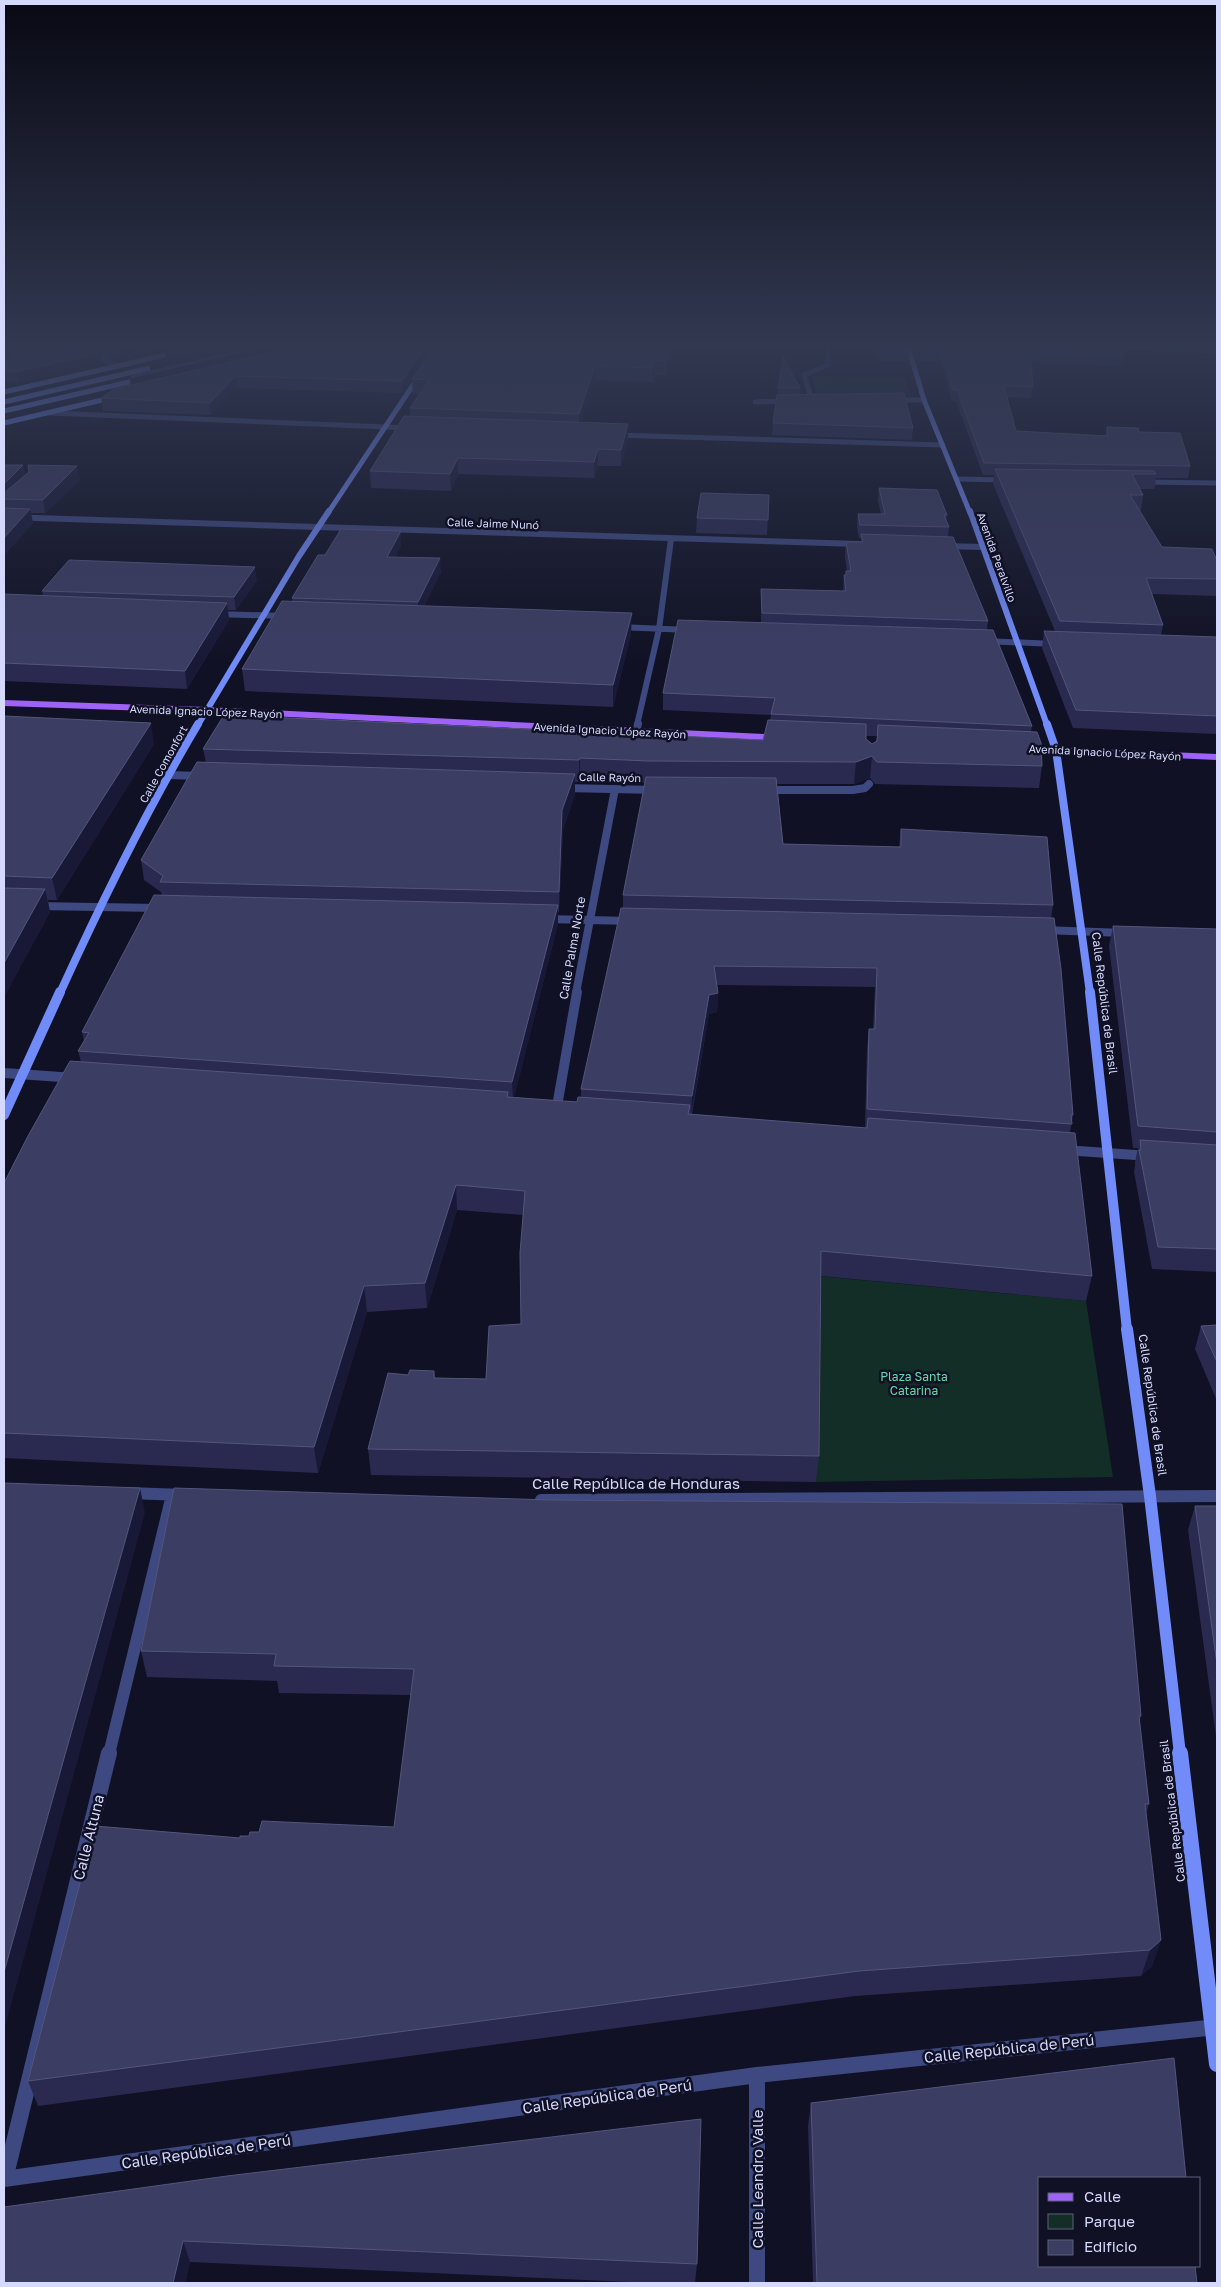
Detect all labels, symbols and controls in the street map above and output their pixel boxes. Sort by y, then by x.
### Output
street label: Avenida Peralvillo [975,510,1019,604]
street label: Calle Jaime Nunó [447,515,540,531]
street label: Avenida Ignacio López Rayón [129,702,283,720]
street label: Avenida Ignacio López Rayón [533,720,687,740]
street label: Calle Comonfort [136,723,190,805]
street label: Avenida Ignacio López Rayón [1028,742,1182,762]
street label: Calle Rayón [579,770,641,784]
street label: Calle Palma Norte [556,895,588,1001]
street label: Calle República de Brasil [1089,931,1121,1075]
street label: Calle República de Brasil [1136,1333,1170,1477]
park label: Plaza Santa Catarina [880,1369,948,1398]
street label: Calle República de Honduras [532,1474,740,1492]
street label: Calle República de Brasil [1156,1739,1188,1883]
street label: Calle Altuna [69,1792,107,1882]
street label: Calle República de Perú [923,2030,1095,2066]
street label: Calle República de Perú [521,2075,693,2117]
street label: Calle Leandro Valle [748,2109,766,2248]
street label: Calle República de Perú [120,2130,292,2172]
legend [1038,2177,1201,2267]
text: Calle [1084,2187,1121,2205]
text: Parque [1084,2212,1135,2230]
text: Edificio [1084,2237,1137,2255]

